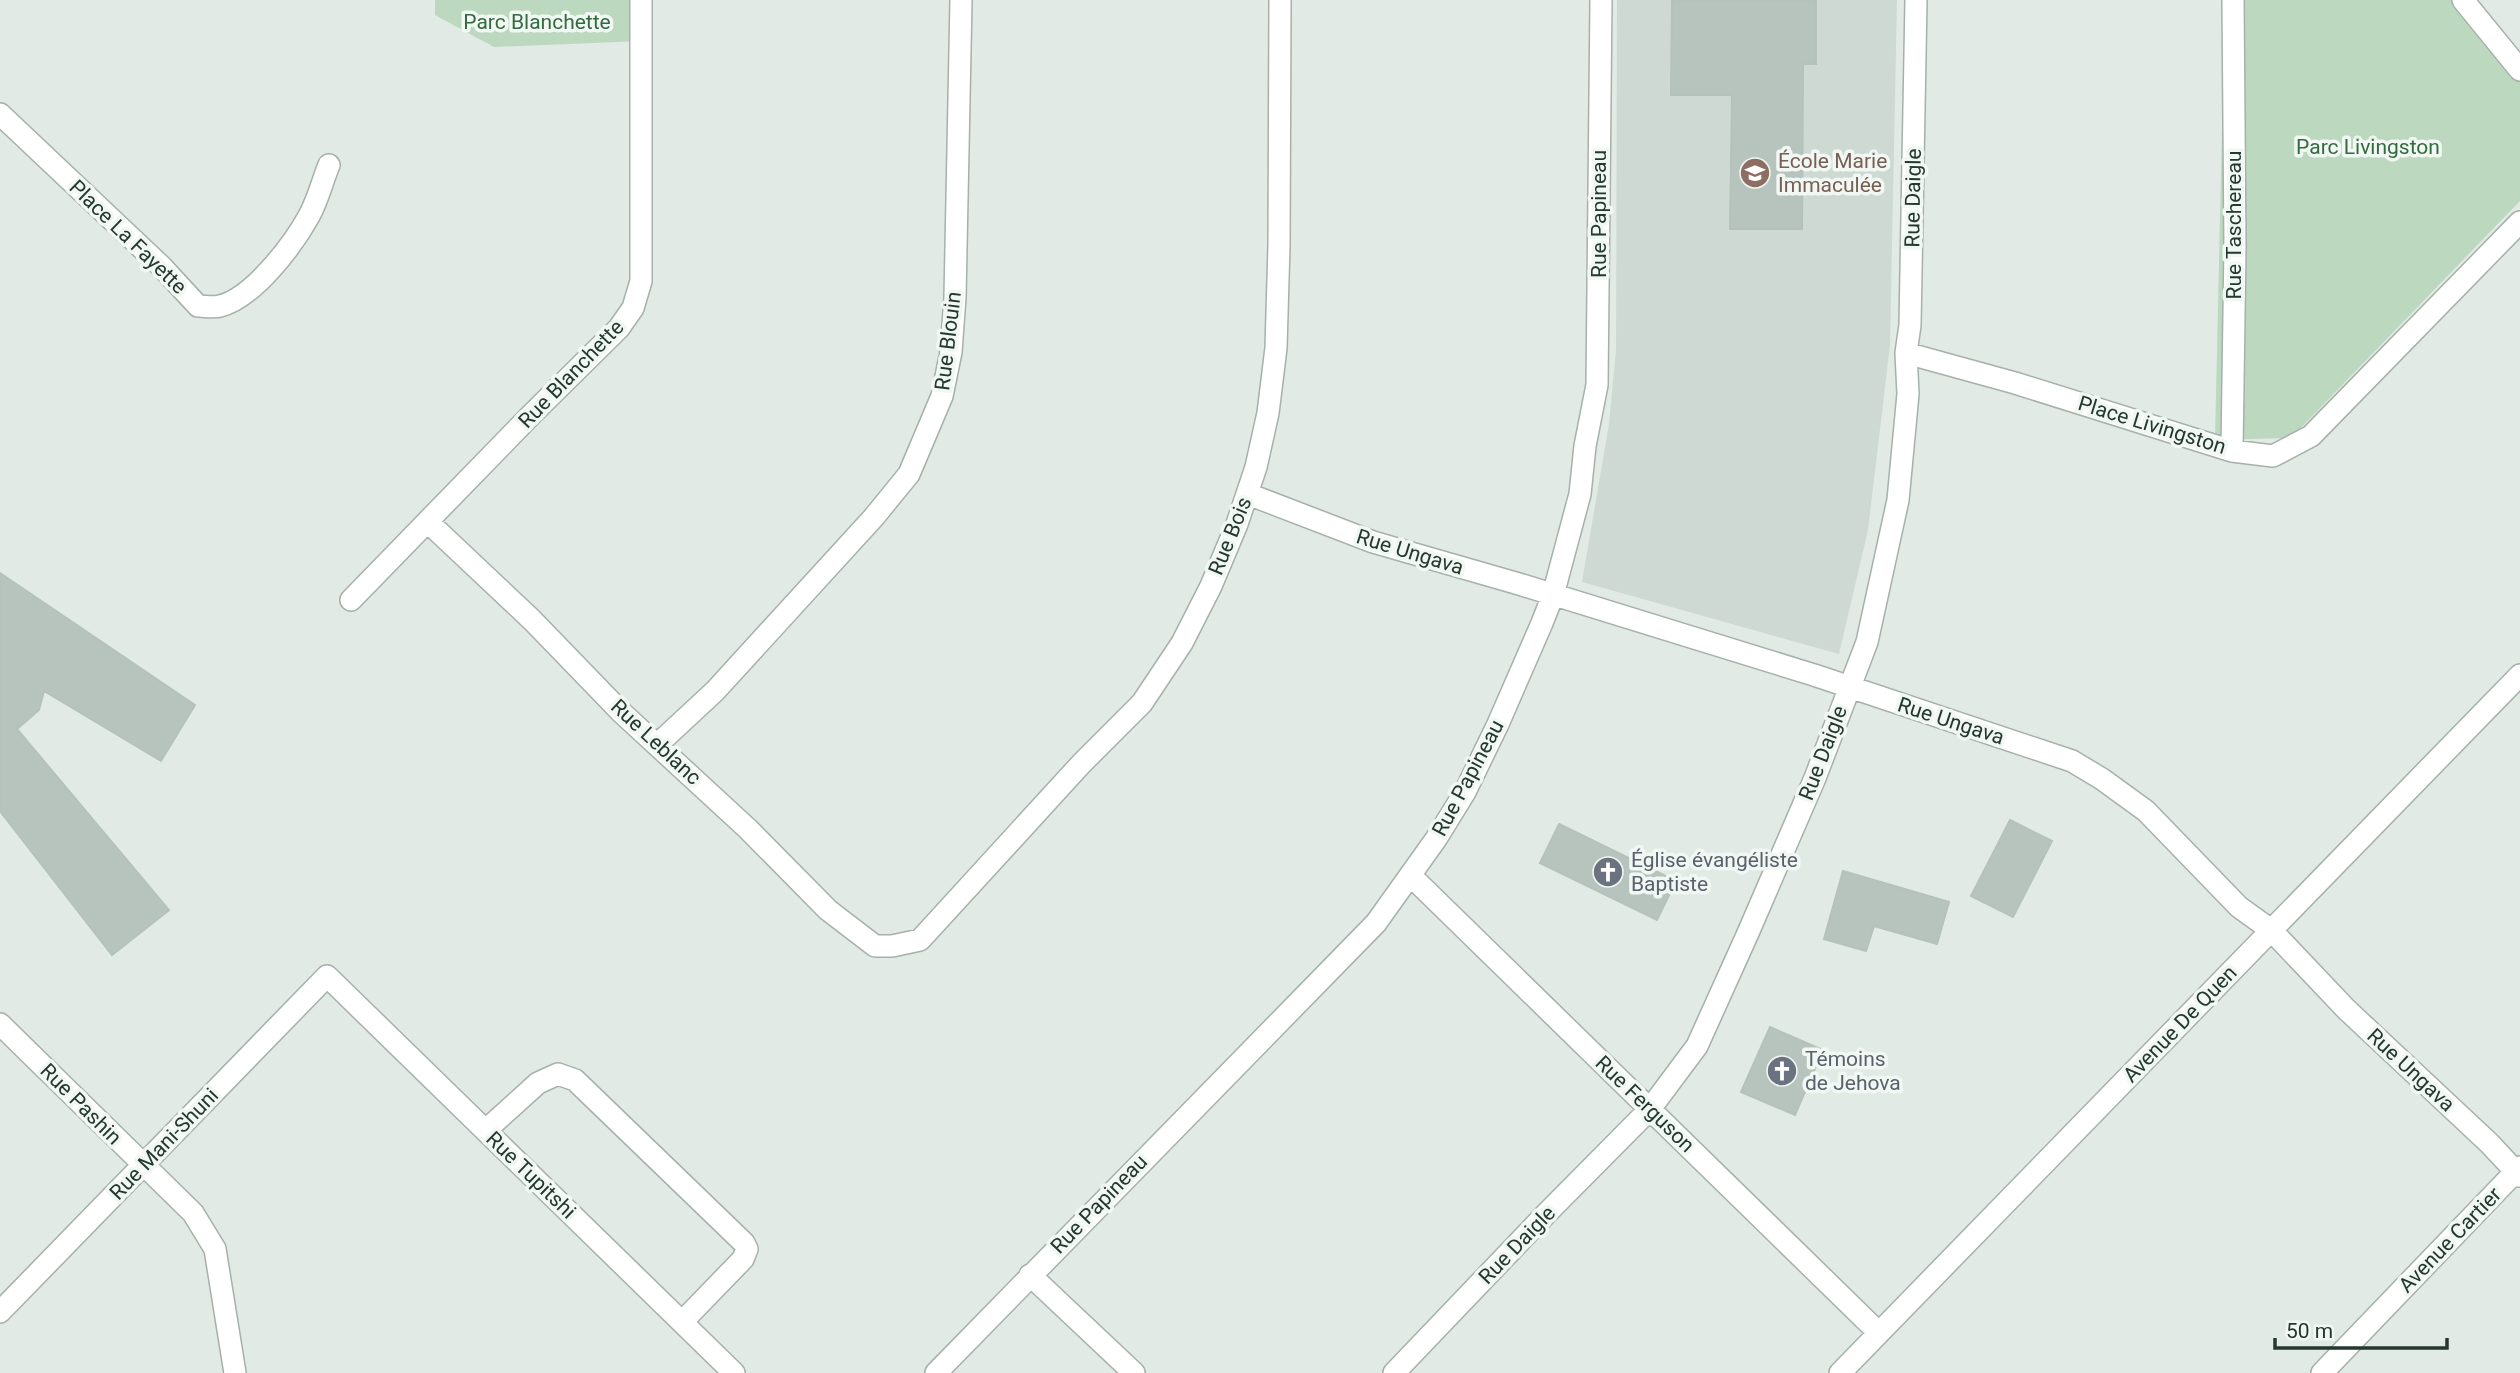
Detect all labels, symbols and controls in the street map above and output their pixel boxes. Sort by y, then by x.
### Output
park label: Parc Blanchette [463,10,611,34]
park label: Parc Livingston [2296,135,2440,159]
street label: Rue Daigle [1900,148,1926,248]
place label: École Marie Immaculée [1778,149,1887,197]
street label: Rue Papineau [1587,150,1611,278]
street label: Rue Taschereau [2222,151,2246,299]
school or university icon: École Marie Immaculée [1738,156,1772,190]
street label: Place La Fayette [64,175,192,299]
street label: Rue Blouin [930,290,966,392]
street label: Rue Blanchette [514,315,628,433]
street label: Place Livingston [2075,391,2229,459]
street label: Rue Bois [1204,494,1256,578]
street label: Rue Ungava [1354,524,1466,580]
street label: Rue Ungava [1895,693,2007,749]
street label: Rue Leblanc [606,694,706,790]
street label: Rue Daigle [1794,702,1852,804]
street label: Rue Papineau [1427,716,1509,840]
place label: Église évangéliste Baptiste [1631,848,1798,896]
church icon: Église évangéliste Baptiste [1591,855,1625,889]
street label: Avenue De Quen [2118,961,2242,1087]
street label: Rue Ungava [2362,1024,2460,1116]
place label: Témoins de Jehova [1805,1047,1901,1095]
street label: Rue Ferguson [1591,1051,1699,1157]
church icon: Témoins de Jehova [1765,1054,1799,1088]
street label: Rue Pashin [36,1059,126,1149]
street label: Rue Mani-Shuni [105,1083,223,1205]
street label: Rue Tupitshi [481,1126,581,1224]
street label: Rue Papineau [1046,1150,1152,1258]
street label: Avenue Cartier [2394,1182,2506,1298]
street label: Rue Daigle [1474,1201,1560,1289]
scale bar [2275,1306,2446,1350]
text: 50 m [2286,1319,2333,1343]

